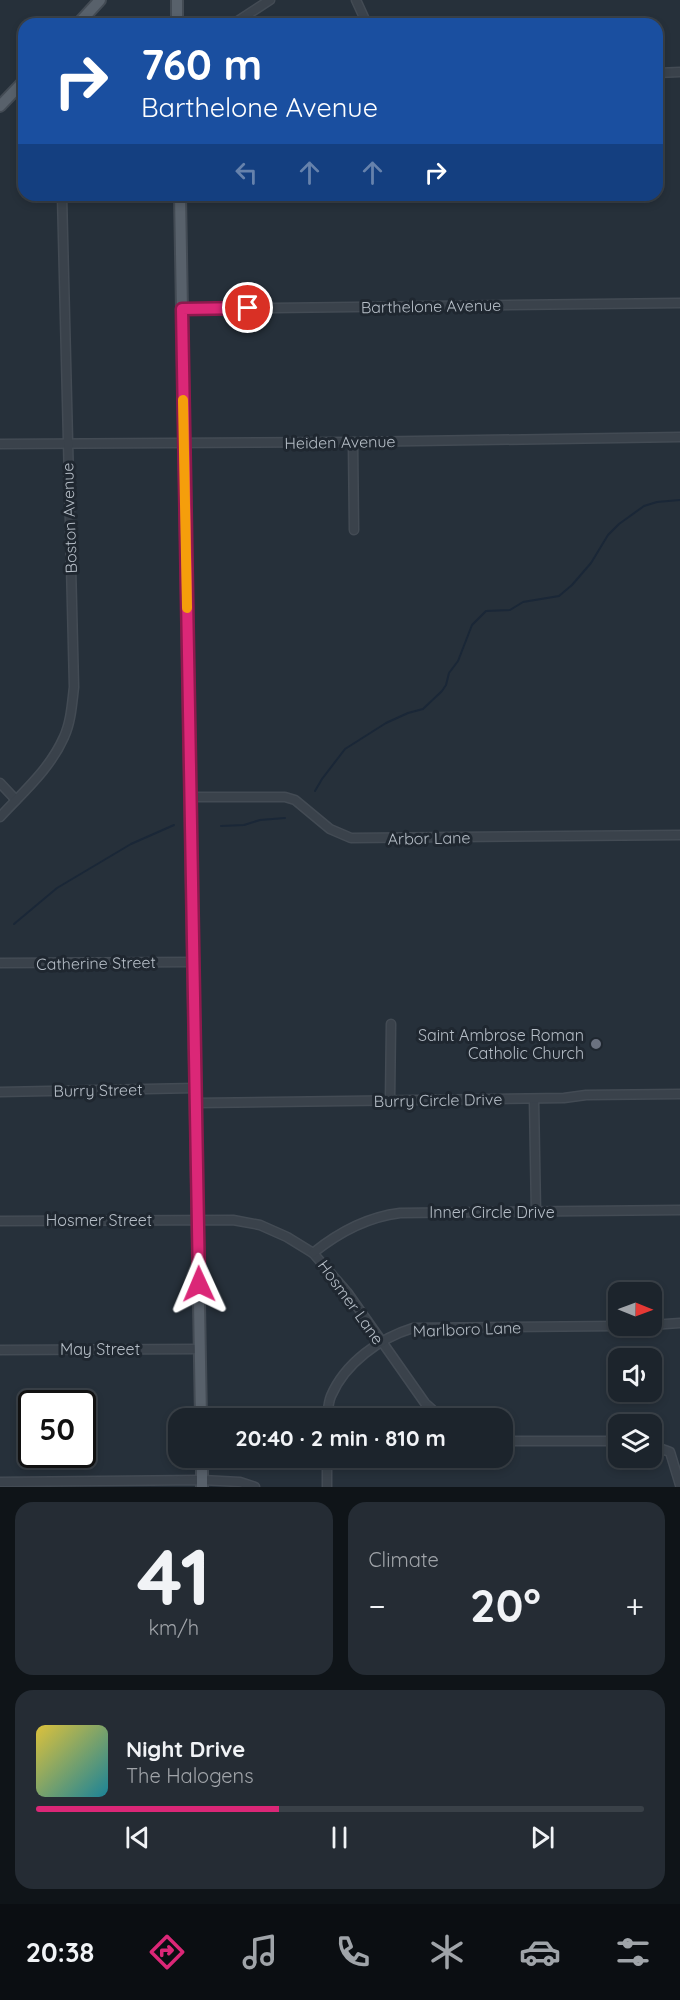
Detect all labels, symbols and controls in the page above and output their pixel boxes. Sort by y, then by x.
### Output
text: 760 m [141,38,262,91]
icon: right [42,42,120,120]
text: Barthelone Avenue [141,90,378,124]
icon: left [230,156,263,189]
icon: ahead [293,156,326,189]
icon: ahead [356,156,389,189]
icon: right [419,156,452,189]
pin [222,282,273,333]
icon: arrive [231,291,264,324]
street label: Barthelone Avenue [361,295,501,317]
street label: Heiden Avenue [284,431,396,453]
street label: Boston Avenue [57,462,81,574]
street label: Arbor Lane [387,827,471,849]
street label: Catherine Street [36,952,156,974]
place label: Saint Ambrose Roman Catholic Church [418,1025,584,1063]
marker: Saint Ambrose Roman Catholic Church [589,1037,603,1051]
street label: Burry Street [53,1079,143,1101]
street label: Burry Circle Drive [373,1089,503,1111]
street label: Inner Circle Drive [429,1202,555,1222]
street label: Hosmer Street [46,1210,152,1230]
position arrow [167,1252,231,1316]
street label: Hosmer Lane [314,1256,388,1348]
north arrow [608,1282,662,1336]
map controls [608,1282,662,1468]
street label: Marlboro Lane [412,1317,522,1341]
street label: May Street [60,1339,140,1359]
button: sound [608,1348,662,1402]
speed limit sign: 50 [18,1390,96,1468]
button: layers [608,1414,662,1468]
text: 20:40 · 2 min · 810 m [235,1424,446,1452]
text: 41 [137,1527,211,1625]
text: Climate [369,1547,439,1572]
text: 20° [470,1577,541,1633]
text: − [369,1585,386,1626]
text: + [625,1585,644,1626]
text: km/h [148,1615,199,1640]
text: Night Drive [126,1735,245,1763]
text: The Halogens [126,1763,254,1788]
icon: previous [121,1821,154,1854]
icon: pause [323,1821,356,1854]
icon: next [526,1821,559,1854]
icon: directions [146,1931,188,1973]
icon: music [239,1931,281,1973]
icon: phone [332,1931,374,1973]
icon: climate [426,1931,468,1973]
icon: car [519,1931,561,1973]
icon: filters [612,1931,654,1973]
text: 20:38 [26,1935,94,1969]

